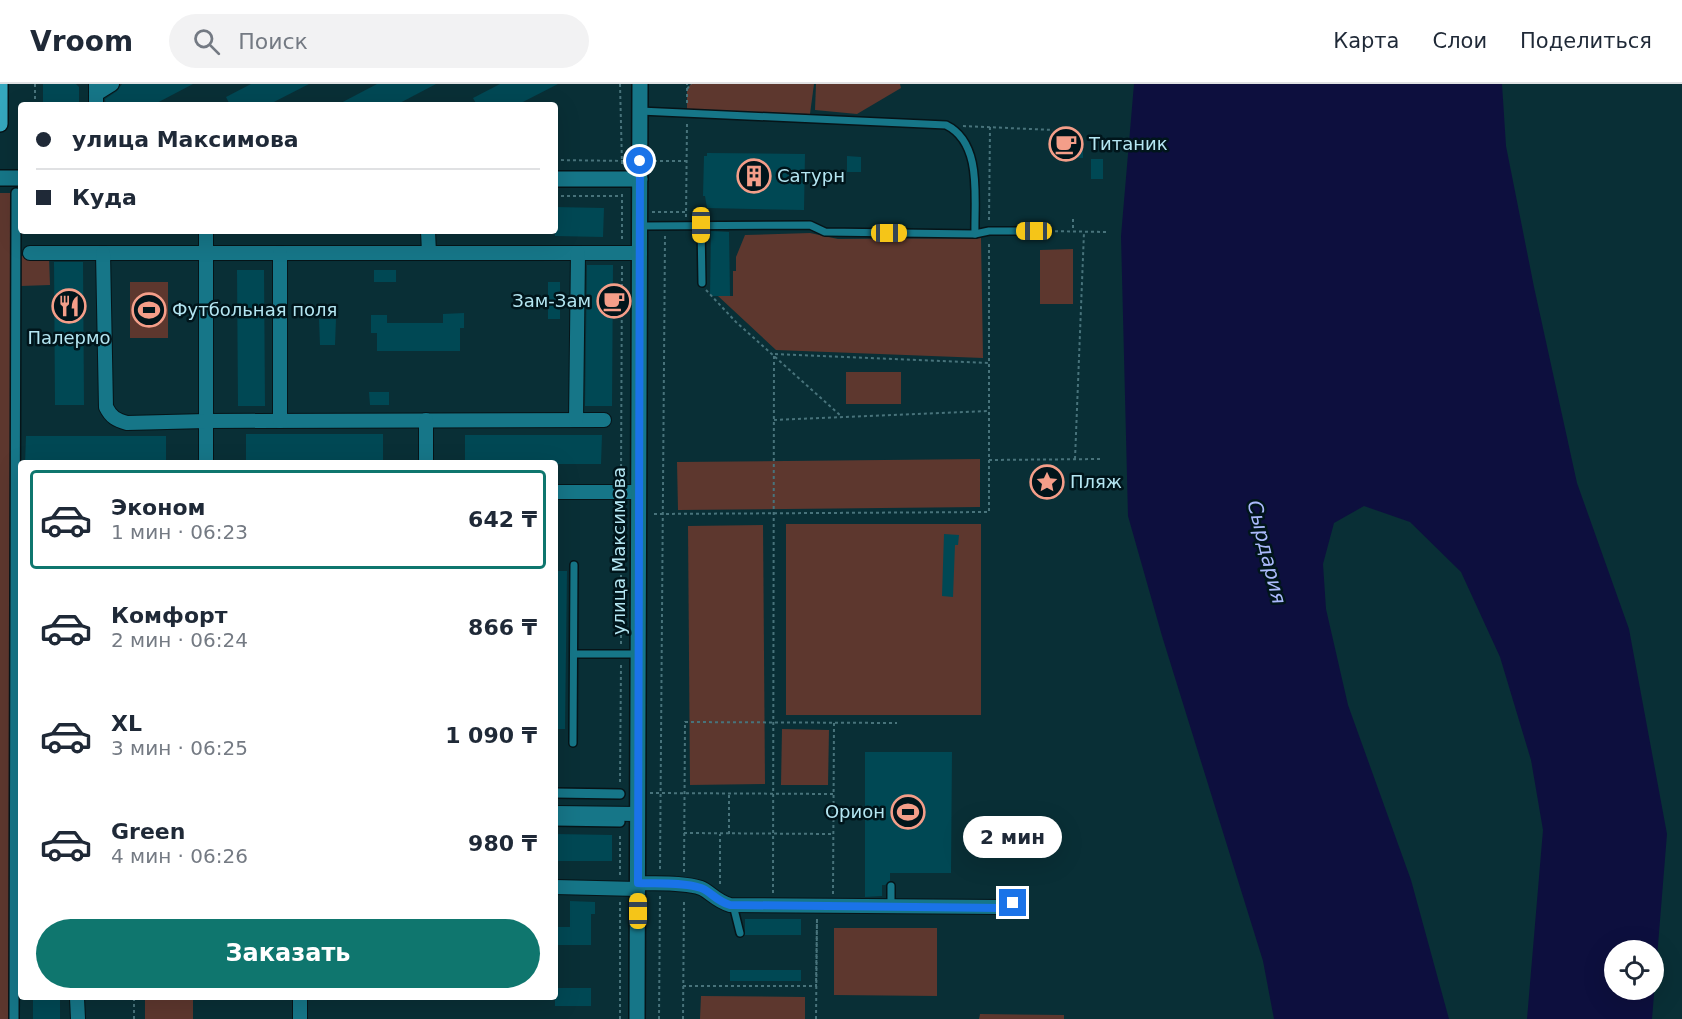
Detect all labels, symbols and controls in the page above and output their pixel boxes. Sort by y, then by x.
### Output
search box [169,14,589,68]
text: Vroom [30,25,133,58]
icon: search [190,25,223,58]
text: Поиск [238,29,308,54]
text: Карта [1333,29,1399,53]
text: Слои [1432,29,1487,53]
text: Поделиться [1520,29,1652,53]
cafe icon: Титаник [1048,126,1084,162]
text: улица Максимова [72,127,299,152]
place label: Титаник [1088,133,1168,154]
route start [626,147,653,174]
building icon: Сатурн [736,158,772,194]
place label: Сатурн [777,165,845,186]
text: Куда [72,185,137,210]
car [692,207,710,243]
car [1016,222,1052,240]
car [871,224,907,242]
cafe icon: Зам-Зам [596,283,632,319]
restaurant icon: Палермо [51,288,87,324]
place label: Зам-Зам [512,290,591,311]
sports icon: Футбольная поля [131,292,167,328]
place label: Футбольная поля [172,299,337,320]
place label: Палермо [27,327,111,348]
place icon: Пляж [1029,464,1065,500]
street label: улица Максимова [608,467,629,635]
place label: Пляж [1070,471,1122,492]
icon: car [39,493,93,547]
text: Эконом [111,495,206,520]
water label: Сырдария [1243,498,1291,606]
text: 642 ₸ [468,507,537,532]
text: 1 мин · 06:23 [111,520,248,544]
icon: car [39,601,93,655]
text: Комфорт [111,603,228,628]
text: 866 ₸ [468,615,537,640]
text: 2 мин · 06:24 [111,628,248,652]
icon: car [39,709,93,763]
text: XL [111,711,142,736]
text: 1 090 ₸ [445,723,537,748]
text: 3 мин · 06:25 [111,736,248,760]
sports icon: Орион [890,794,926,830]
place label: Орион [825,801,885,822]
callout: 2 мин [964,816,1062,858]
icon: car [39,817,93,871]
text: Green [111,819,185,844]
text: 2 мин [980,825,1045,849]
text: 980 ₸ [468,831,537,856]
text: 4 мин · 06:26 [111,844,248,868]
route end [999,889,1026,916]
car [629,893,647,929]
button: Заказать [36,919,540,988]
map controls [1604,940,1664,1000]
button: locate [1604,940,1664,1000]

